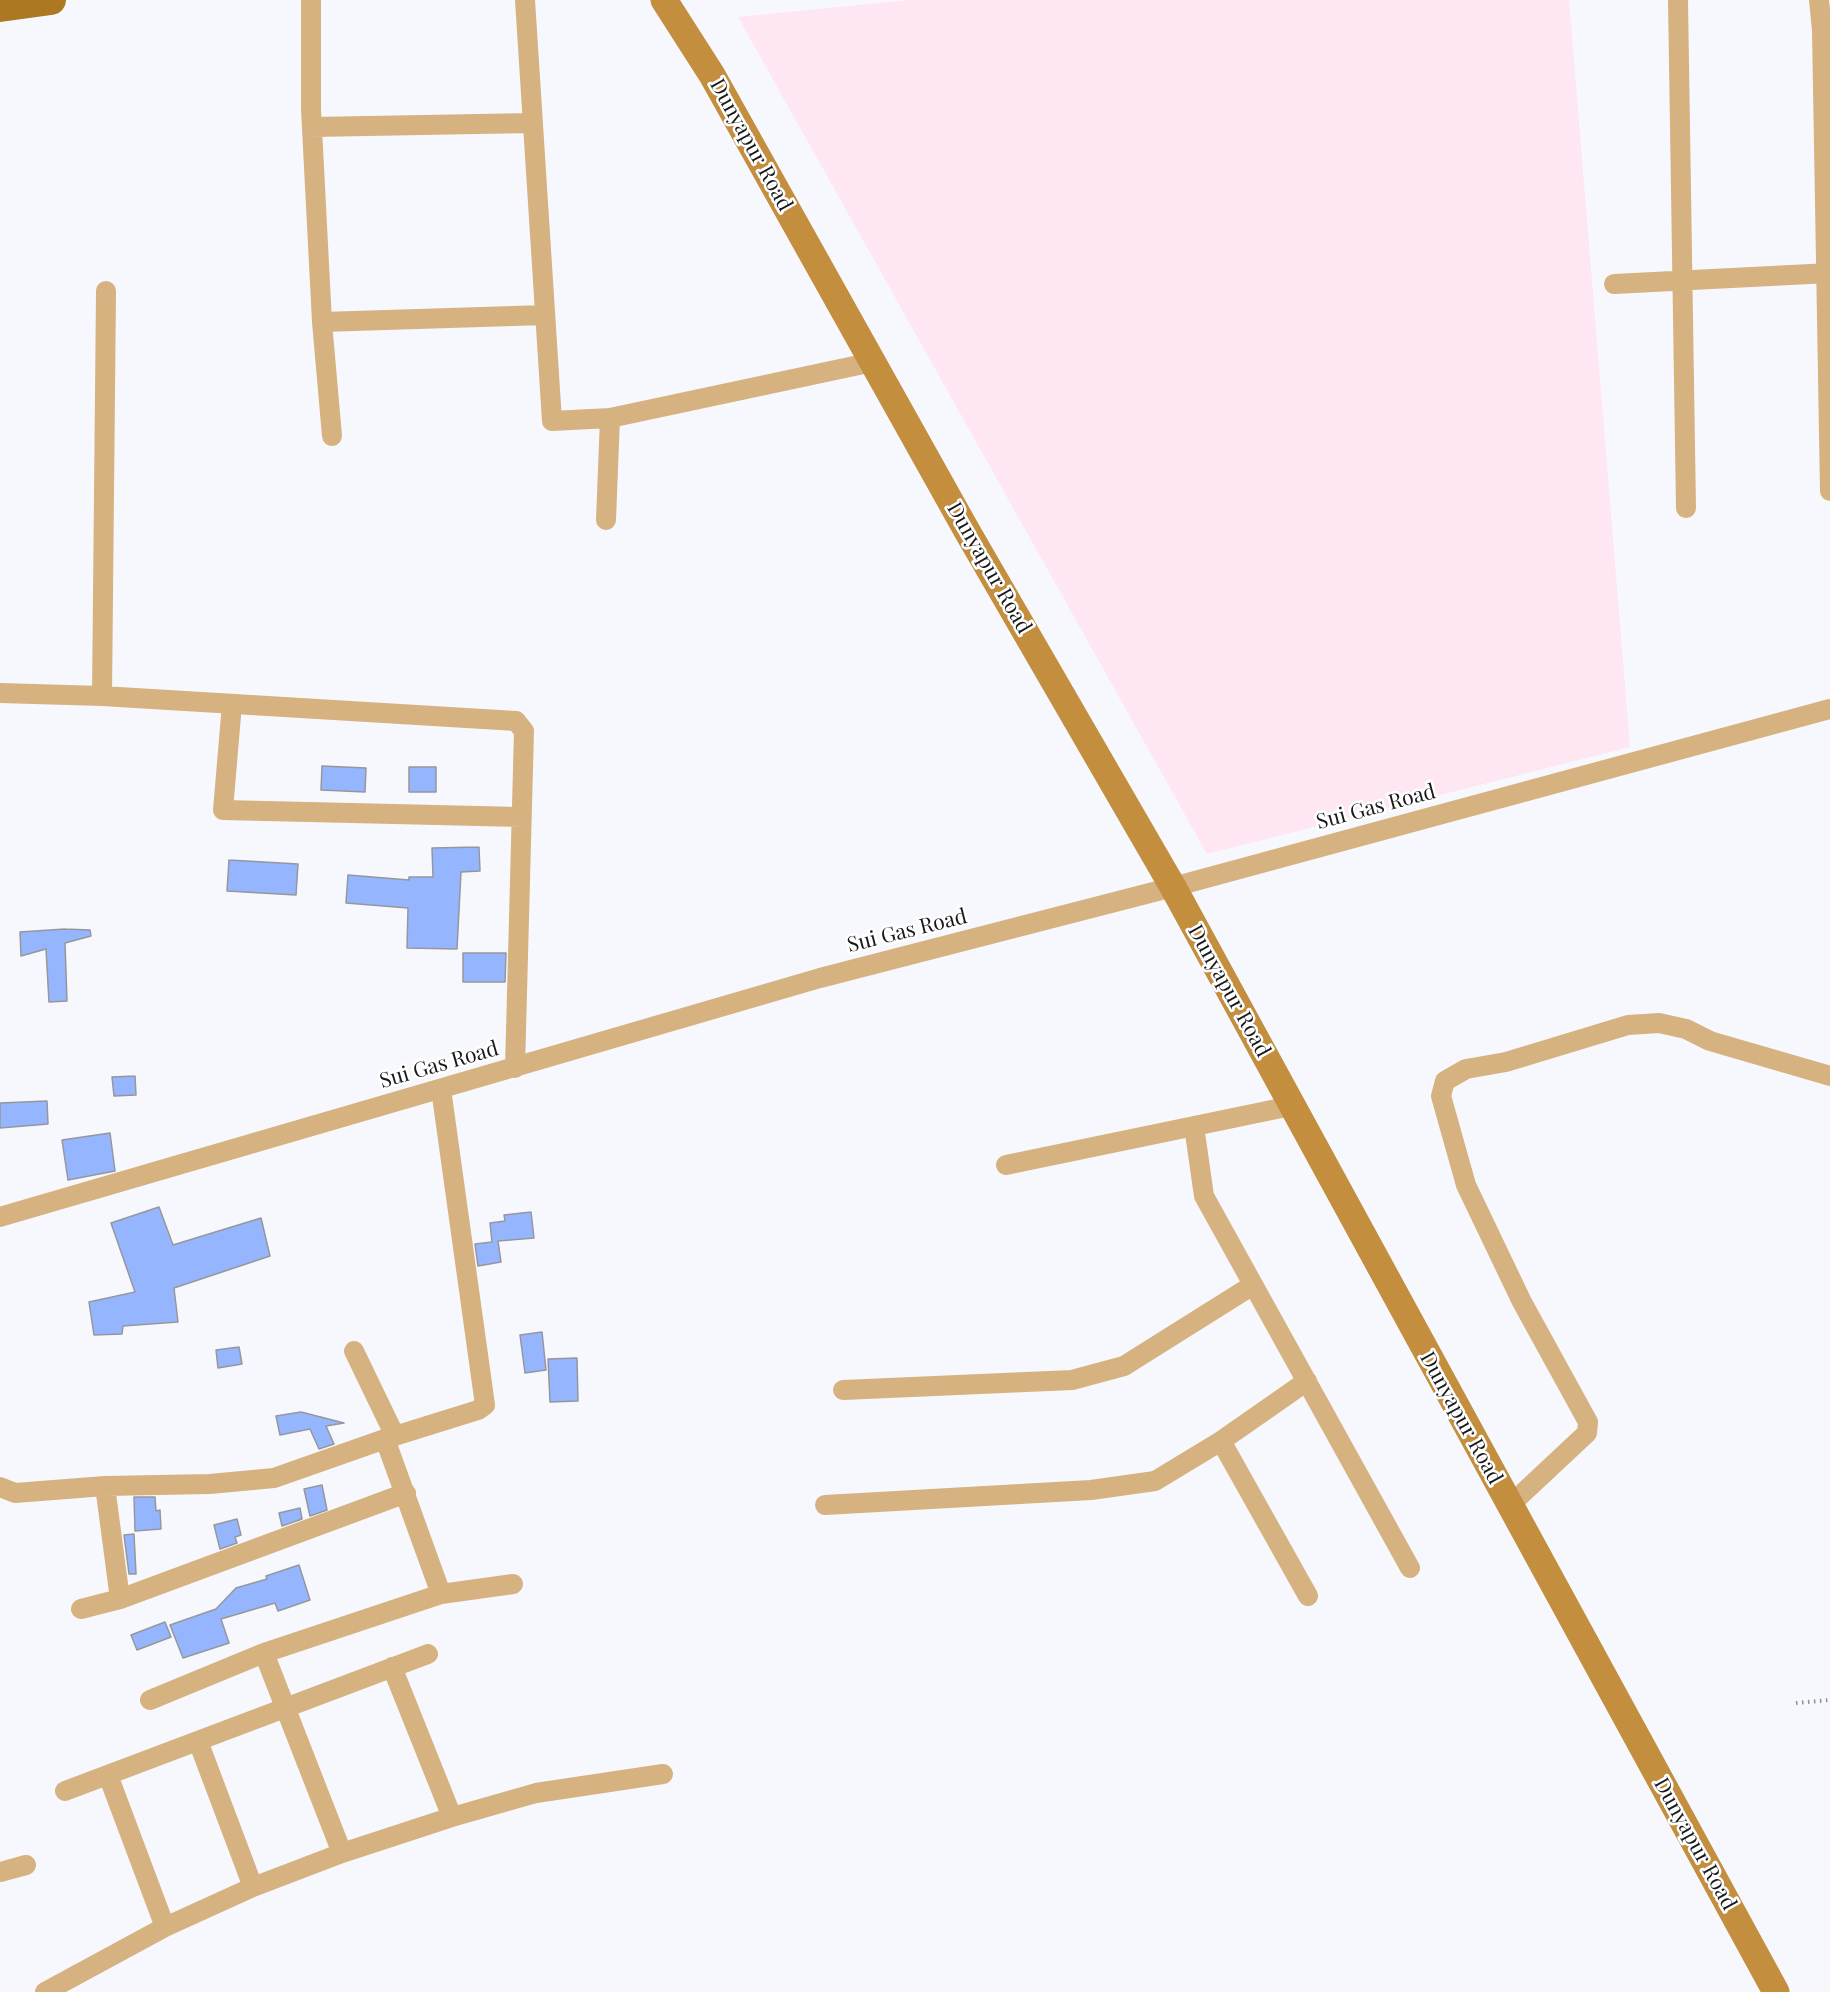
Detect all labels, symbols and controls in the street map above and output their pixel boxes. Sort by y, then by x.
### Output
street label: Dunyapur Road [704,74,798,216]
street label: Dunyapur Road [941,498,1037,638]
street label: Sui Gas Road [1314,779,1438,835]
street label: Sui Gas Road [845,904,969,958]
street label: Dunyapur Road [1182,920,1276,1062]
street label: Sui Gas Road [377,1036,501,1094]
street label: Dunyapur Road [1414,1347,1508,1489]
street label: Dunyapur Road [1648,1773,1742,1915]

